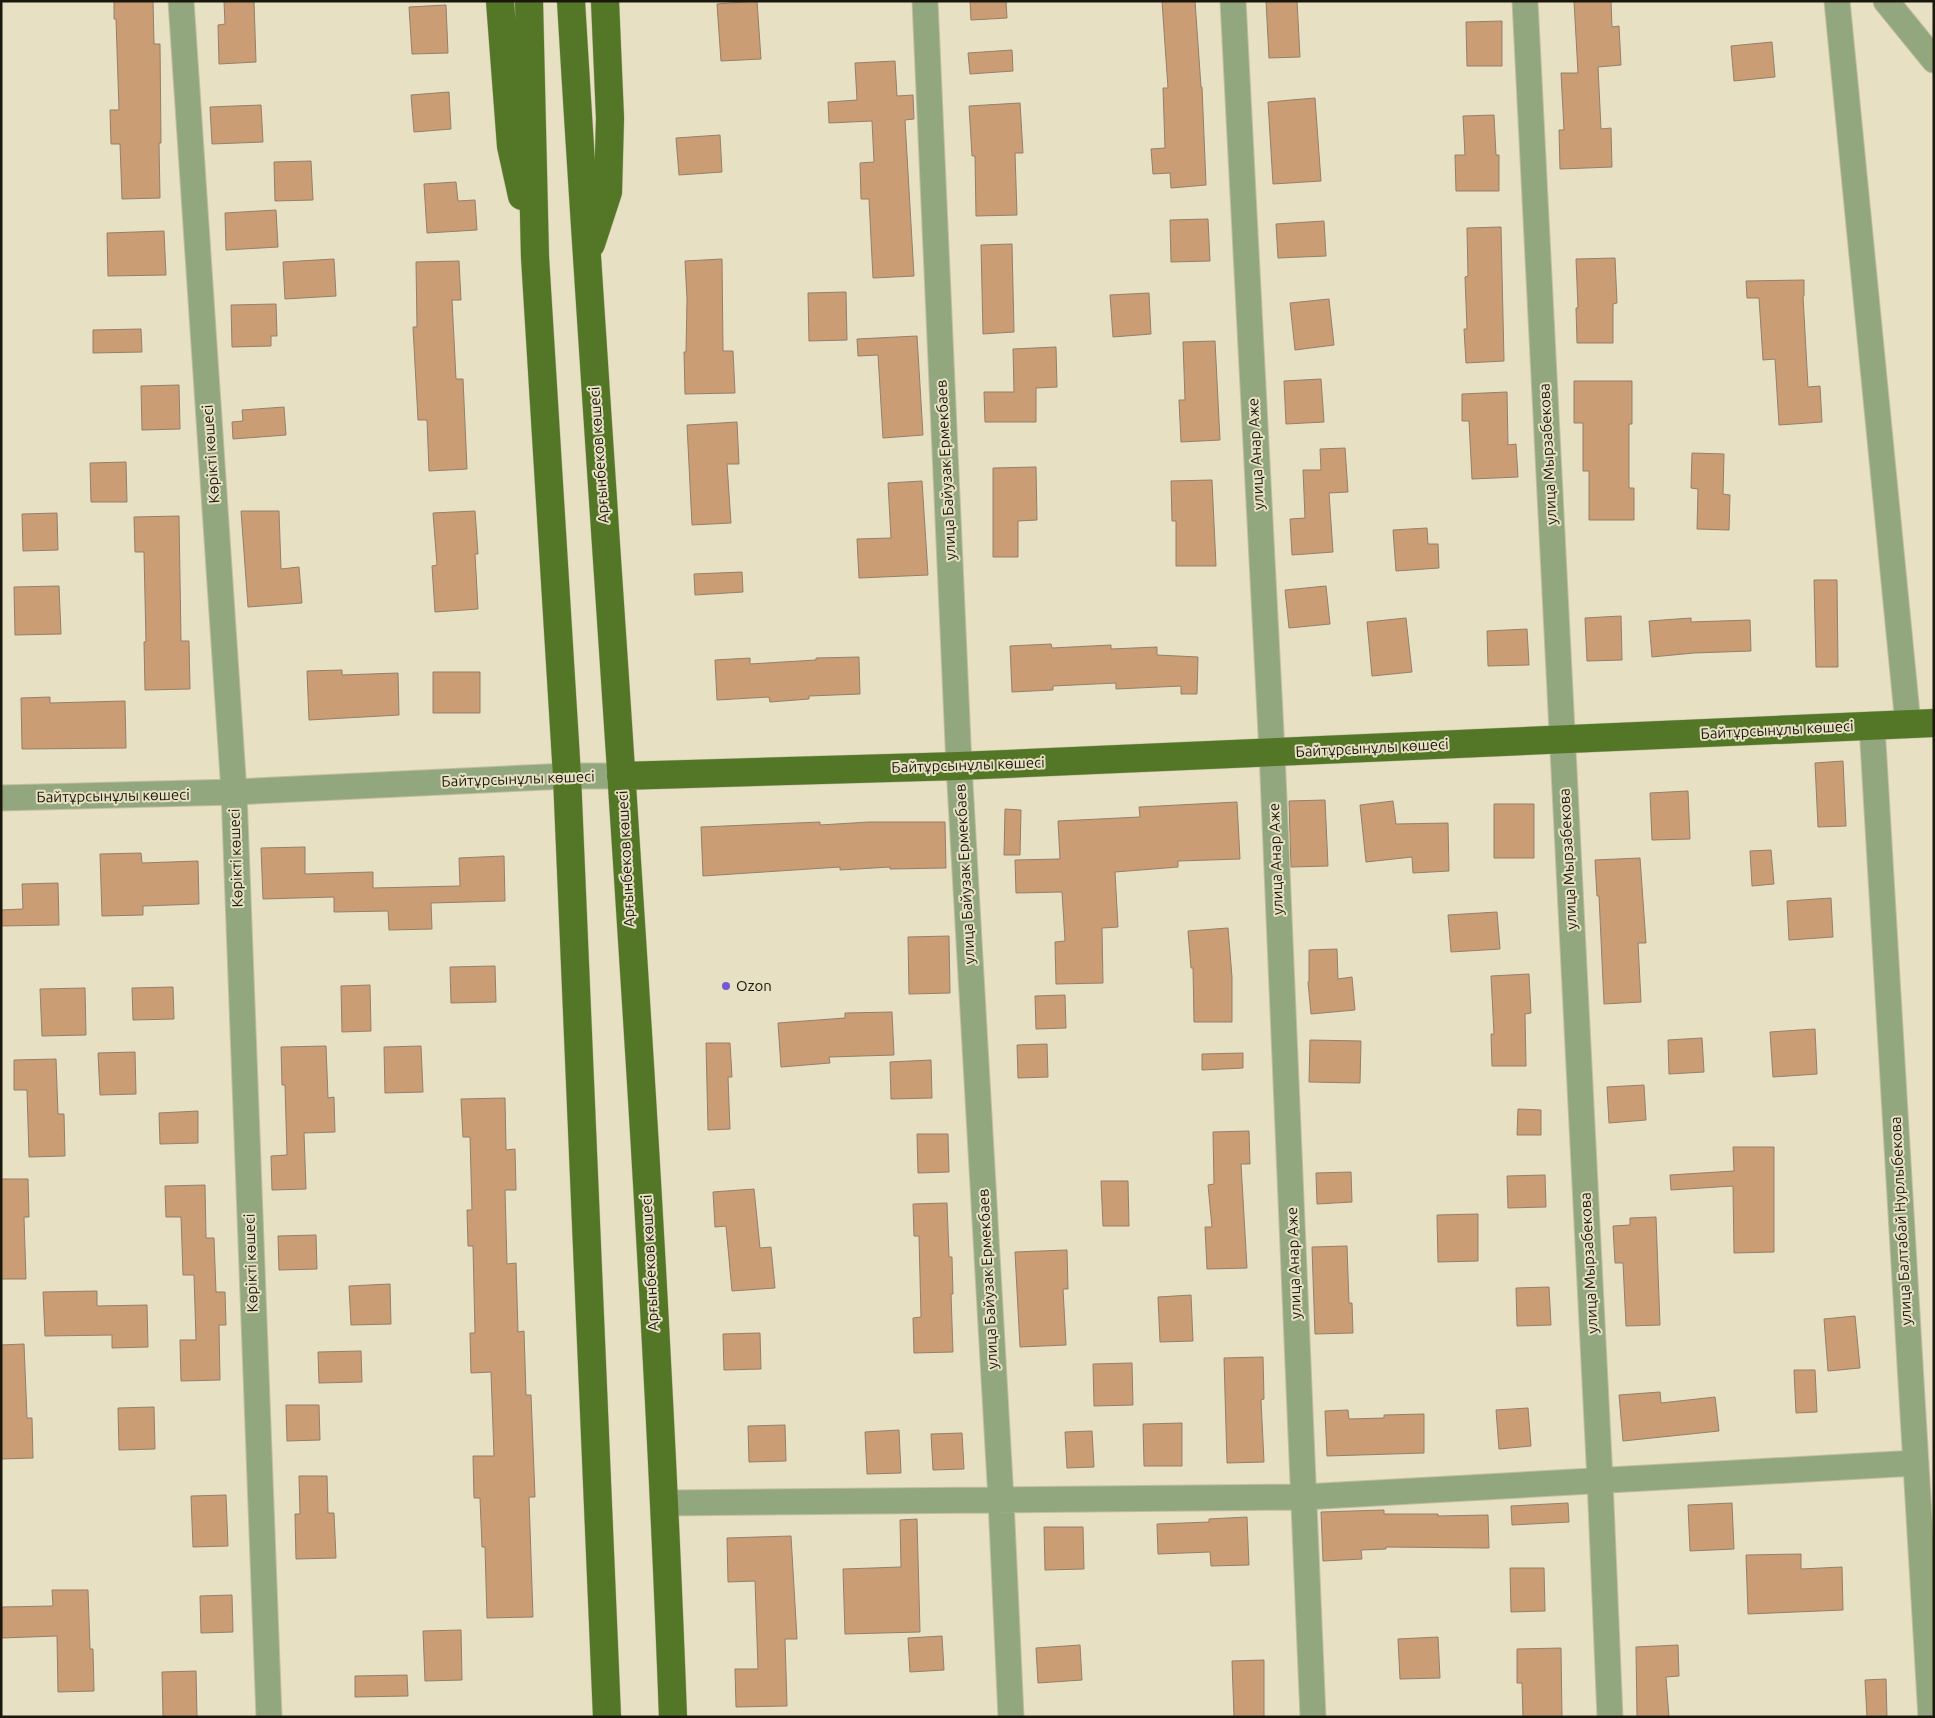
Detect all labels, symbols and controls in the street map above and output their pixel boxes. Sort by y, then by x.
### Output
street label: улица Байузак Ермекбаев [932,379,959,561]
street label: улица Мырзабекова [1535,383,1560,525]
street label: Арғынбеков көшесі [585,386,612,524]
street label: улица Анар Аже [1244,398,1267,511]
street label: Көрікті көшесі [199,404,222,504]
street label: Байтұрсынұлы көшесі [1700,717,1854,742]
street label: Байтұрсынұлы көшесі [1295,735,1449,760]
street label: Байтұрсынұлы көшесі [891,753,1045,776]
street label: Байтұрсынұлы көшесі [441,767,595,790]
street label: улица Байузак Ермекбаев [951,783,978,965]
street label: Байтұрсынұлы көшесі [36,786,190,805]
street label: улица Мырзабекова [1555,788,1580,930]
street label: Арғынбеков көшесі [613,790,638,928]
street label: улица Анар Аже [1265,803,1286,915]
street label: Көрікті көшесі [225,808,246,908]
place label: Ozon [736,977,772,994]
marker: Ozon [720,980,732,992]
street label: улица Балтабай Нурлыбекова [1887,1116,1914,1326]
street label: улица Байузак Ермекбаев [974,1188,1001,1370]
street label: улица Мырзабекова [1576,1192,1601,1334]
street label: Арғынбеков көшесі [637,1194,662,1332]
street label: улица Анар Аже [1283,1207,1304,1319]
street label: Көрікті көшесі [240,1213,261,1313]

